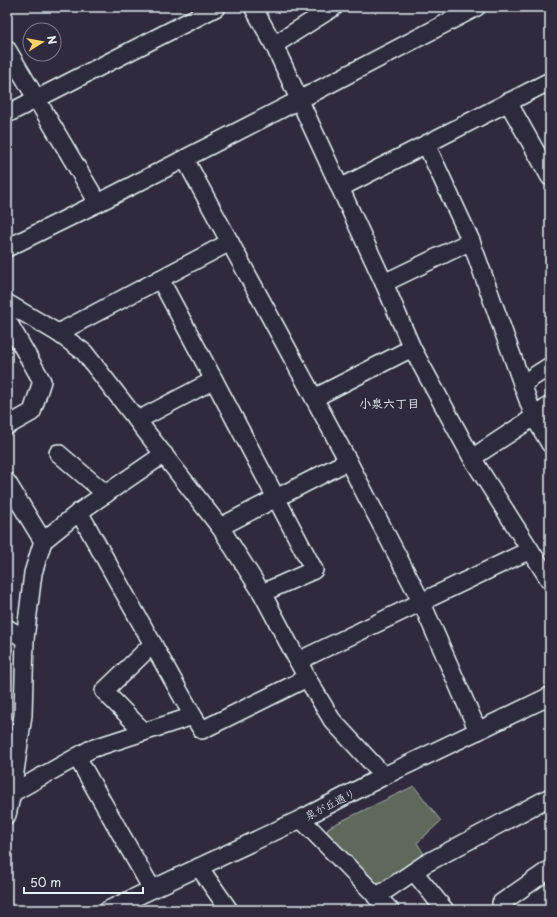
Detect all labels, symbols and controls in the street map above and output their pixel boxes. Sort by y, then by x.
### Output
north arrow [22,22,62,62]
text: N [43,34,62,46]
district label: 小泉六丁目 [359,394,419,412]
street label: 泉が丘通り [302,784,358,824]
scale bar [24,869,143,895]
text: 50 m [30,873,61,891]

